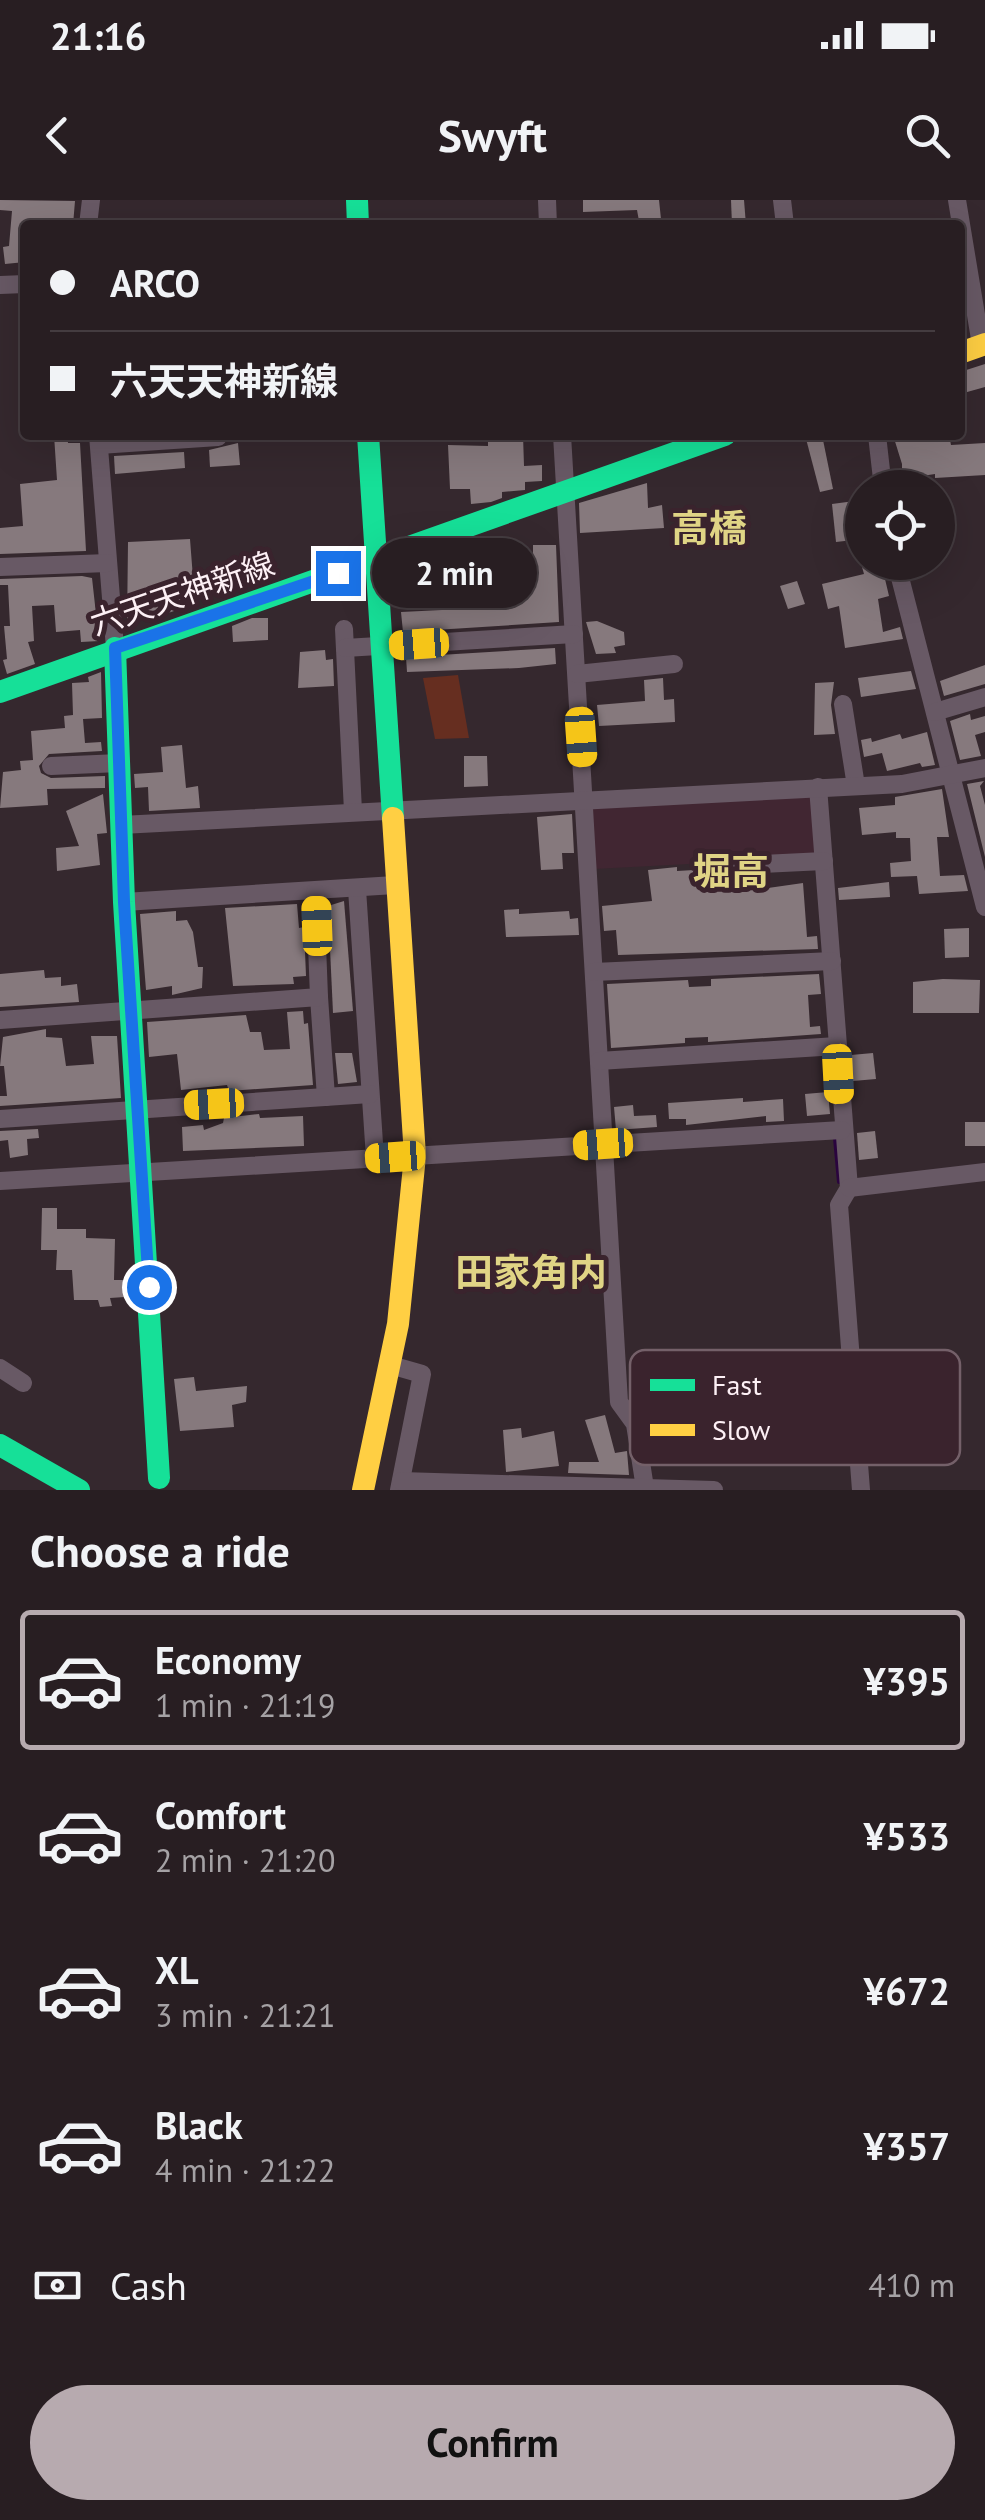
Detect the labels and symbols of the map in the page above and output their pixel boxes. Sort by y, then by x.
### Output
district label: 高橋 [671,503,747,552]
callout: 2 min [373,538,538,608]
street label: 六天天神新線 [84,542,280,644]
route end [316,551,361,596]
car [388,627,450,661]
car [564,706,598,768]
district label: 堀高 [693,846,769,895]
car [301,895,333,957]
car [821,1043,855,1105]
car [183,1087,245,1121]
car [572,1127,634,1161]
car [364,1140,426,1174]
district label: 田家角内 [455,1247,607,1296]
route start [127,1265,172,1310]
legend [630,1350,960,1465]
text: Fast [712,1366,762,1403]
text: Slow [712,1411,771,1448]

